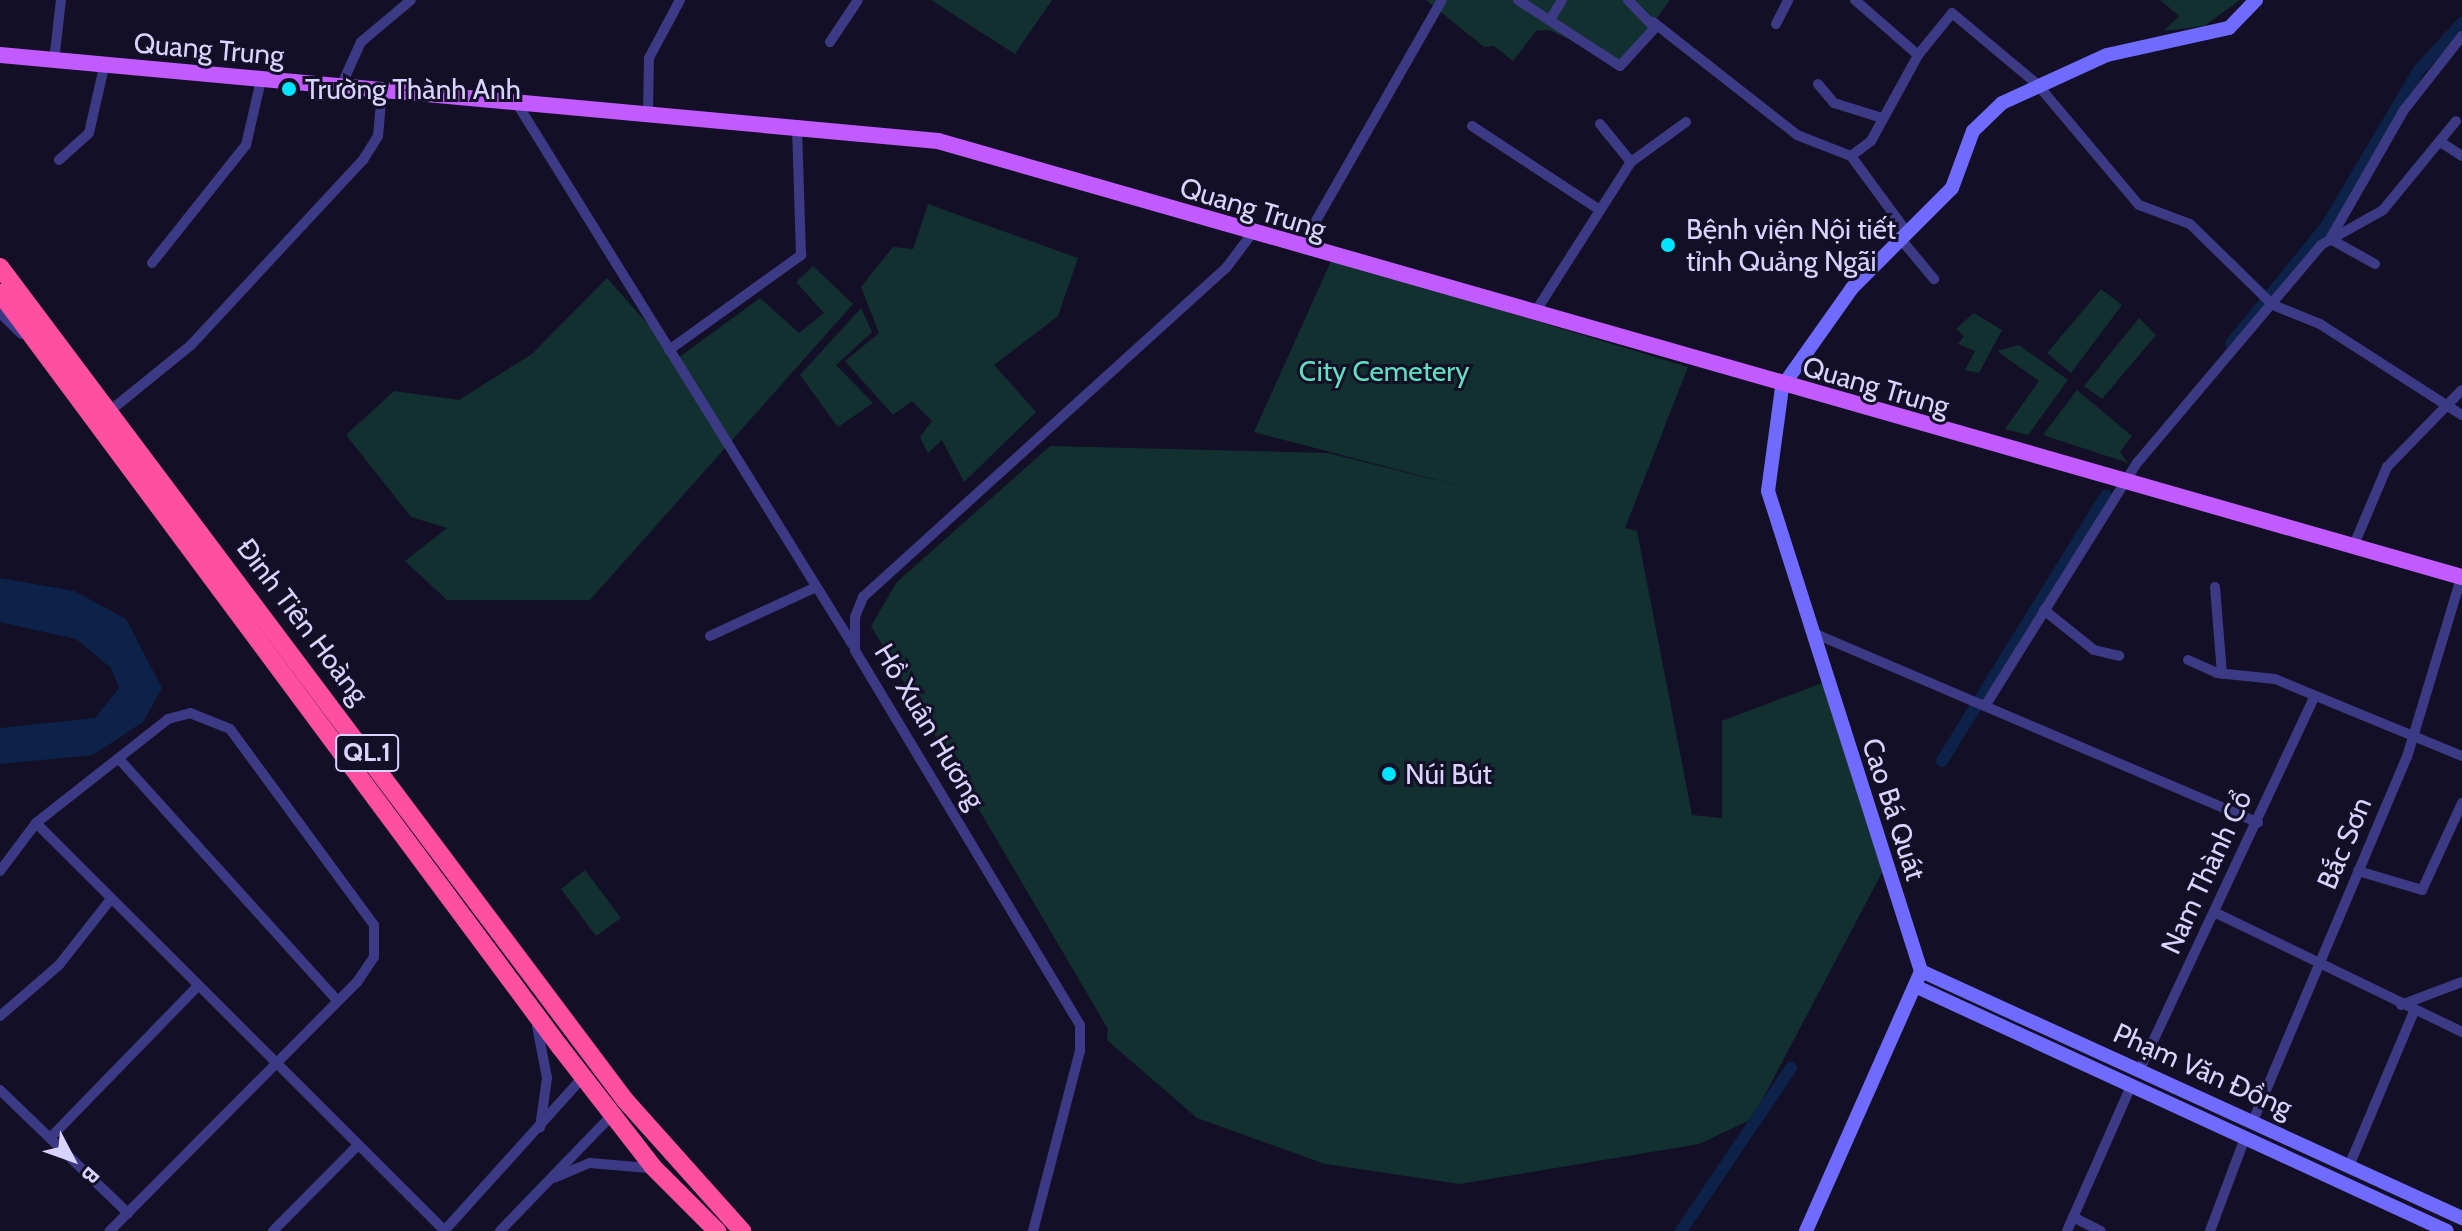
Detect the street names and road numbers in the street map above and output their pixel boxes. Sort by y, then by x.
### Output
street label: Quang Trung [132,26,286,72]
street label: Quang Trung [1176,170,1330,246]
street label: Quang Trung [1799,349,1953,423]
street label: Đinh Tiên Hoàng [230,532,376,710]
street label: Hồ Xuân Hương [868,638,992,814]
road number: QL.1 [335,731,399,775]
street label: Cao Bá Quát [1855,734,1933,884]
street label: Nam Thành Cổ [2153,785,2259,959]
street label: Bắc Sơn [2310,792,2378,894]
street label: Phạm Văn Đồng [2108,1016,2298,1124]

